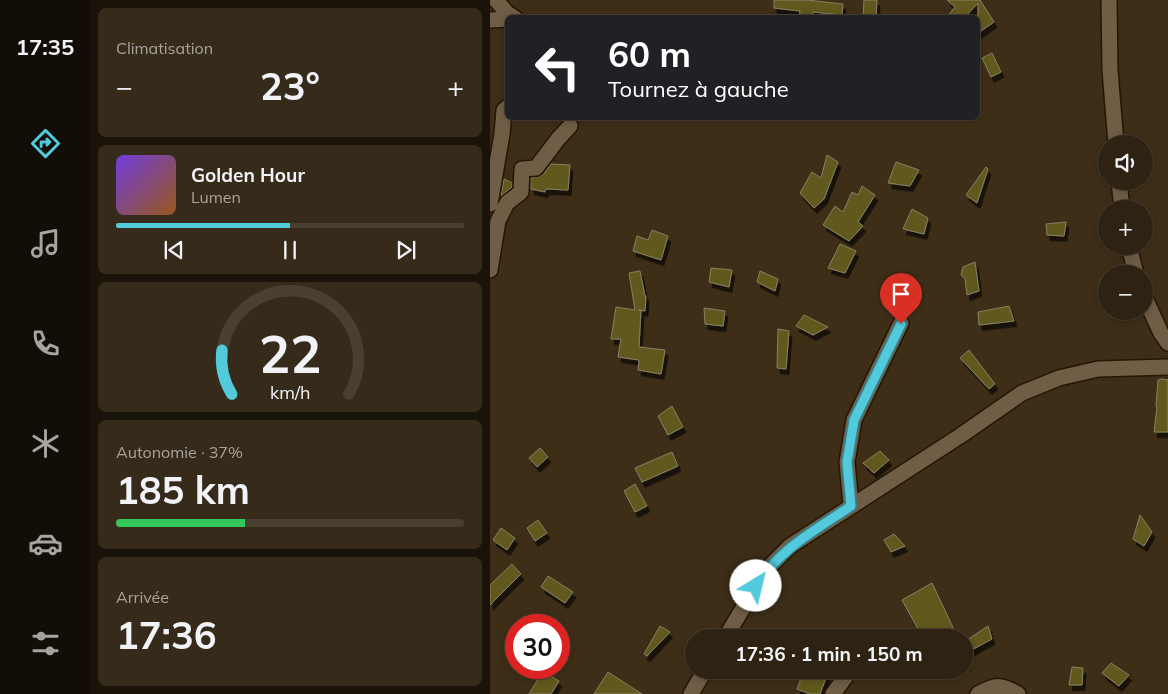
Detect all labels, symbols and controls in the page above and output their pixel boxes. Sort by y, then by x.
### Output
text: 60 m [608,32,691,76]
text: 17:35 [16,33,74,61]
icon: left [525,35,590,100]
text: Climatisation [116,38,213,58]
text: 23° [260,62,320,110]
text: − [116,69,133,104]
text: + [447,69,464,104]
text: Tournez à gauche [608,75,789,103]
icon: directions [28,126,63,161]
map controls [1098,135,1153,320]
button: sound [1098,135,1153,190]
text: Golden Hour [191,163,305,187]
text: Lumen [191,187,241,207]
button: + [1098,200,1153,255]
icon: music [28,226,63,261]
icon: previous [160,236,188,264]
icon: pause [276,236,304,264]
icon: next [392,236,420,264]
button: − [1098,265,1153,320]
pin [880,273,922,324]
icon: arrive [887,280,915,308]
text: 22 [259,321,321,386]
icon: phone [28,326,63,361]
text: km/h [270,381,310,403]
icon: climate [28,426,63,461]
text: Autonomie · 37% [116,442,243,462]
text: 185 km [116,466,250,514]
icon: car [28,526,63,561]
position arrow [729,559,781,611]
text: Arrivée [116,587,169,607]
text: 17:36 [116,611,217,659]
speed limit sign: 30 [505,614,570,679]
icon: filters [28,626,63,661]
text: 17:36 · 1 min · 150 m [735,642,923,666]

